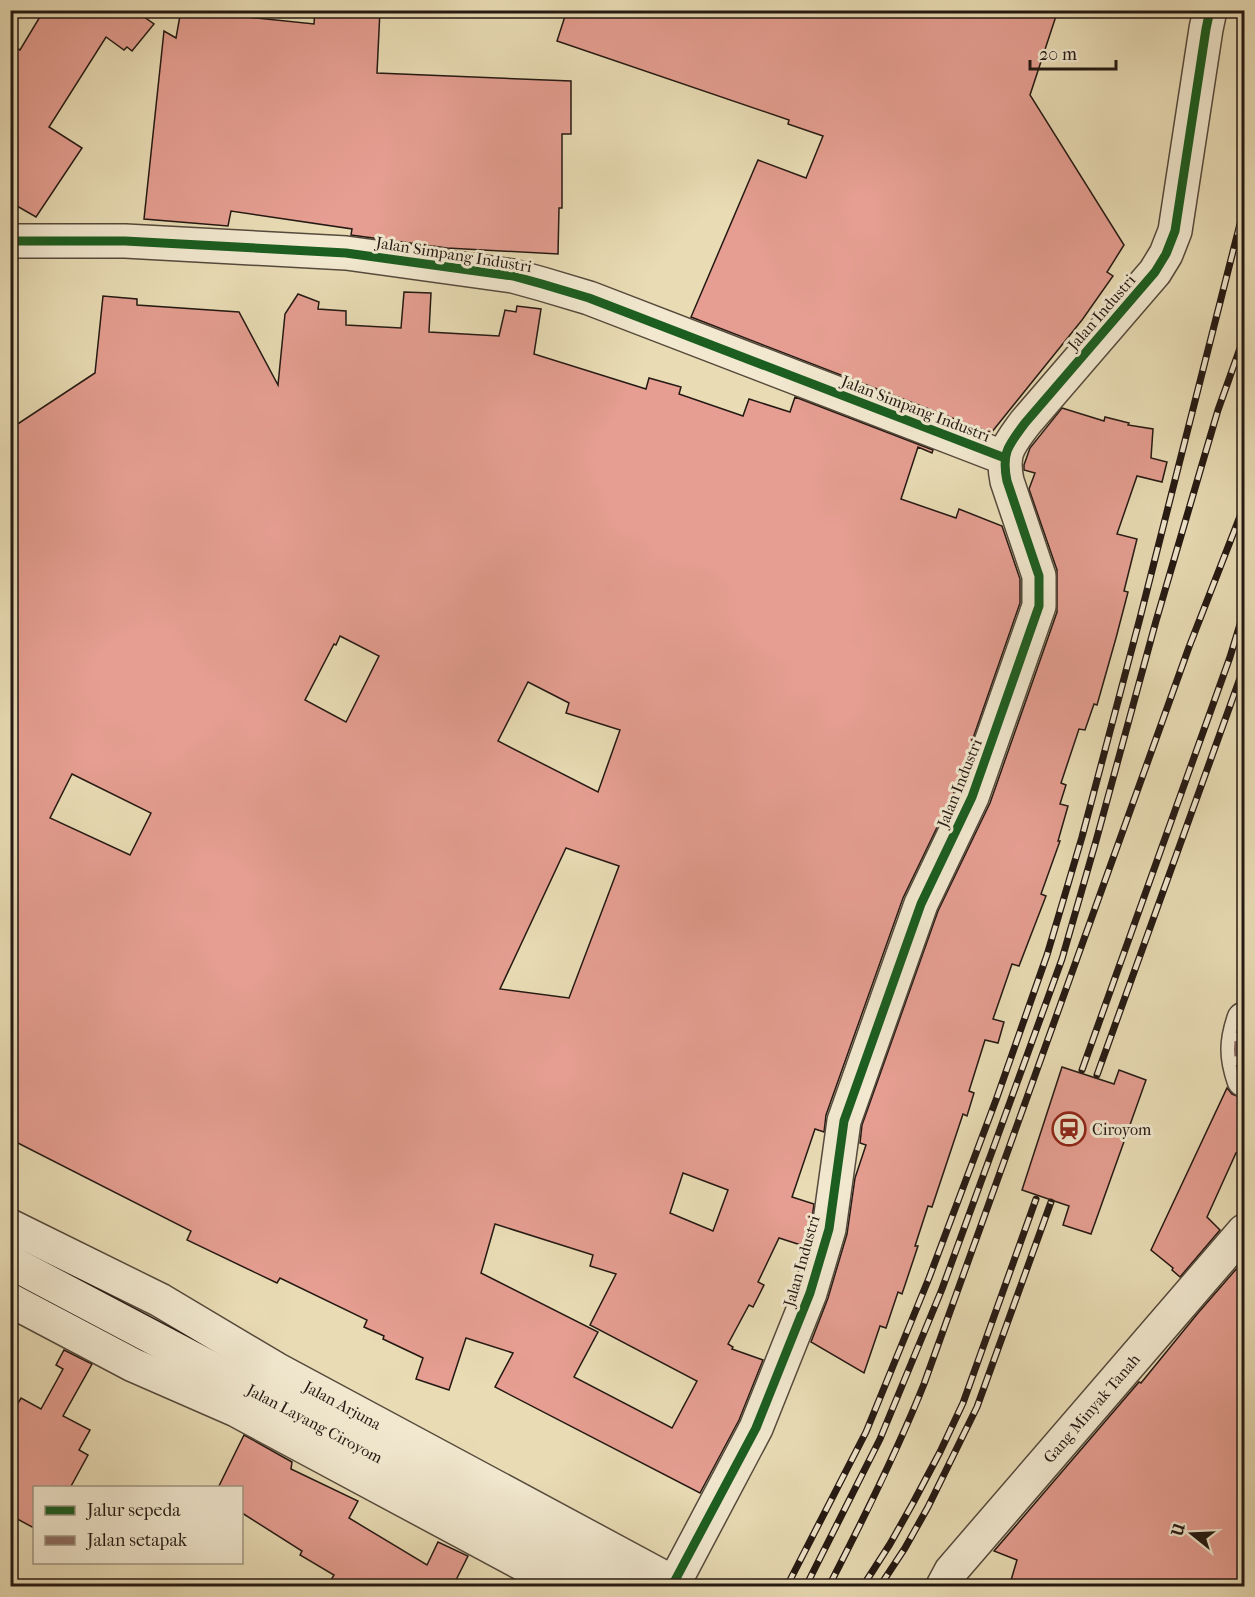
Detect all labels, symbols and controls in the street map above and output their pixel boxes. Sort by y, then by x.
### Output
scale bar [1030,33,1116,71]
text: 20 m [1039,44,1077,65]
street label: Jalan Simpang Industri [373,232,533,276]
street label: Jalan Industri [1062,270,1140,356]
street label: Jalan Simpang Industri [837,371,993,446]
street label: Jalan Industri [932,736,986,832]
station icon: Ciroyom [1051,1111,1087,1147]
place label: Ciroyom [1092,1120,1152,1139]
street label: Jalan Industri [779,1213,824,1311]
street label: Gang Minyak Tanah [1039,1350,1144,1467]
street label: Jalan Arjuna [299,1376,385,1434]
street label: Jalan Layang Ciroyom [242,1379,387,1468]
legend [33,1486,243,1564]
text: Jalur sepeda [85,1500,181,1521]
north arrow [1162,1504,1222,1564]
text: U [1167,1520,1189,1539]
text: Jalan setapak [85,1530,188,1551]

